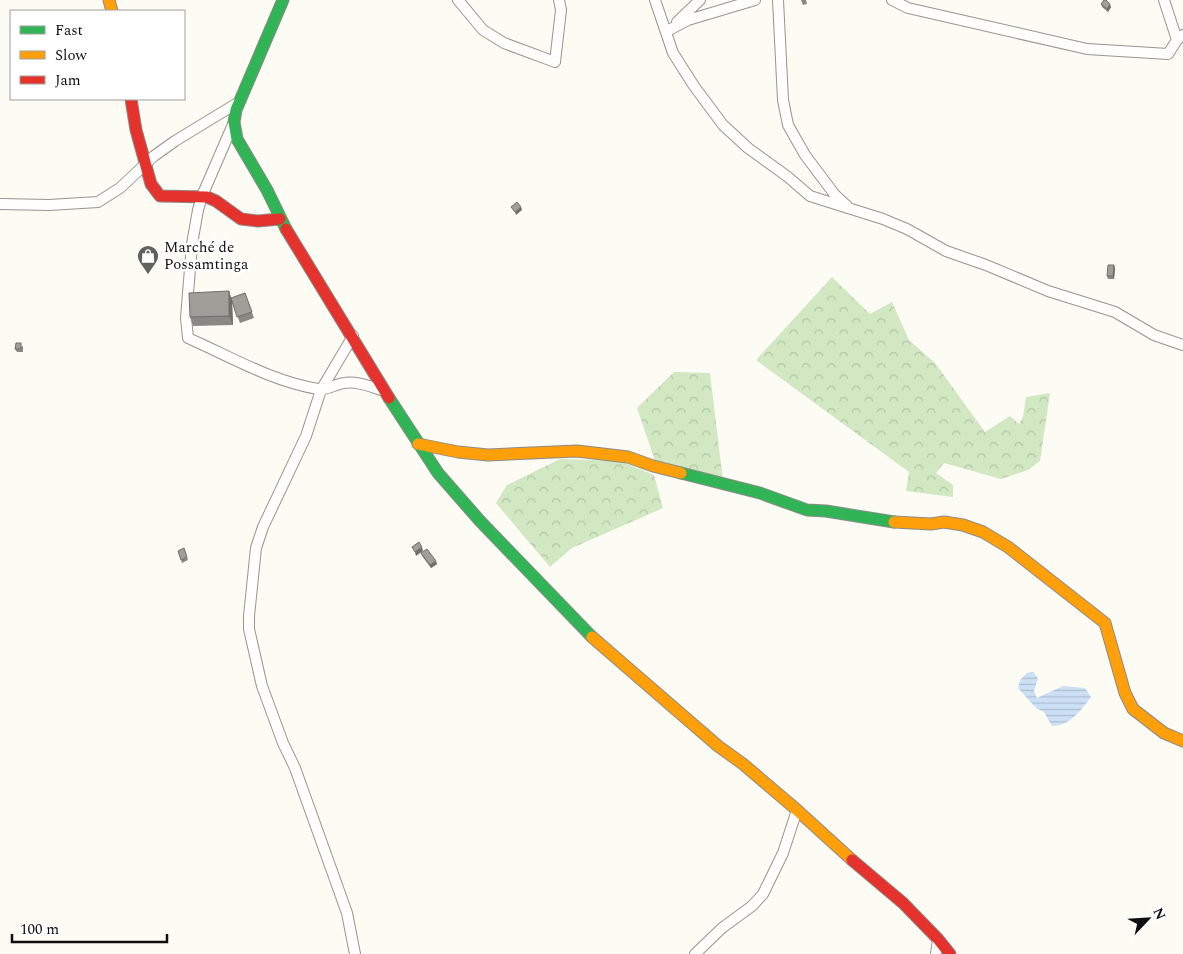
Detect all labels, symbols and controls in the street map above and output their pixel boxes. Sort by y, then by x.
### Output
legend [10,10,185,100]
text: Fast [55,19,83,42]
text: Slow [55,44,87,67]
text: Jam [55,69,81,92]
place label: Marché de Possamtinga [164,236,249,276]
shop icon: Marché de Possamtinga [136,244,160,275]
north arrow [1123,894,1173,944]
text: N [1147,904,1171,923]
scale bar [12,912,168,944]
text: 100 m [20,918,59,941]

